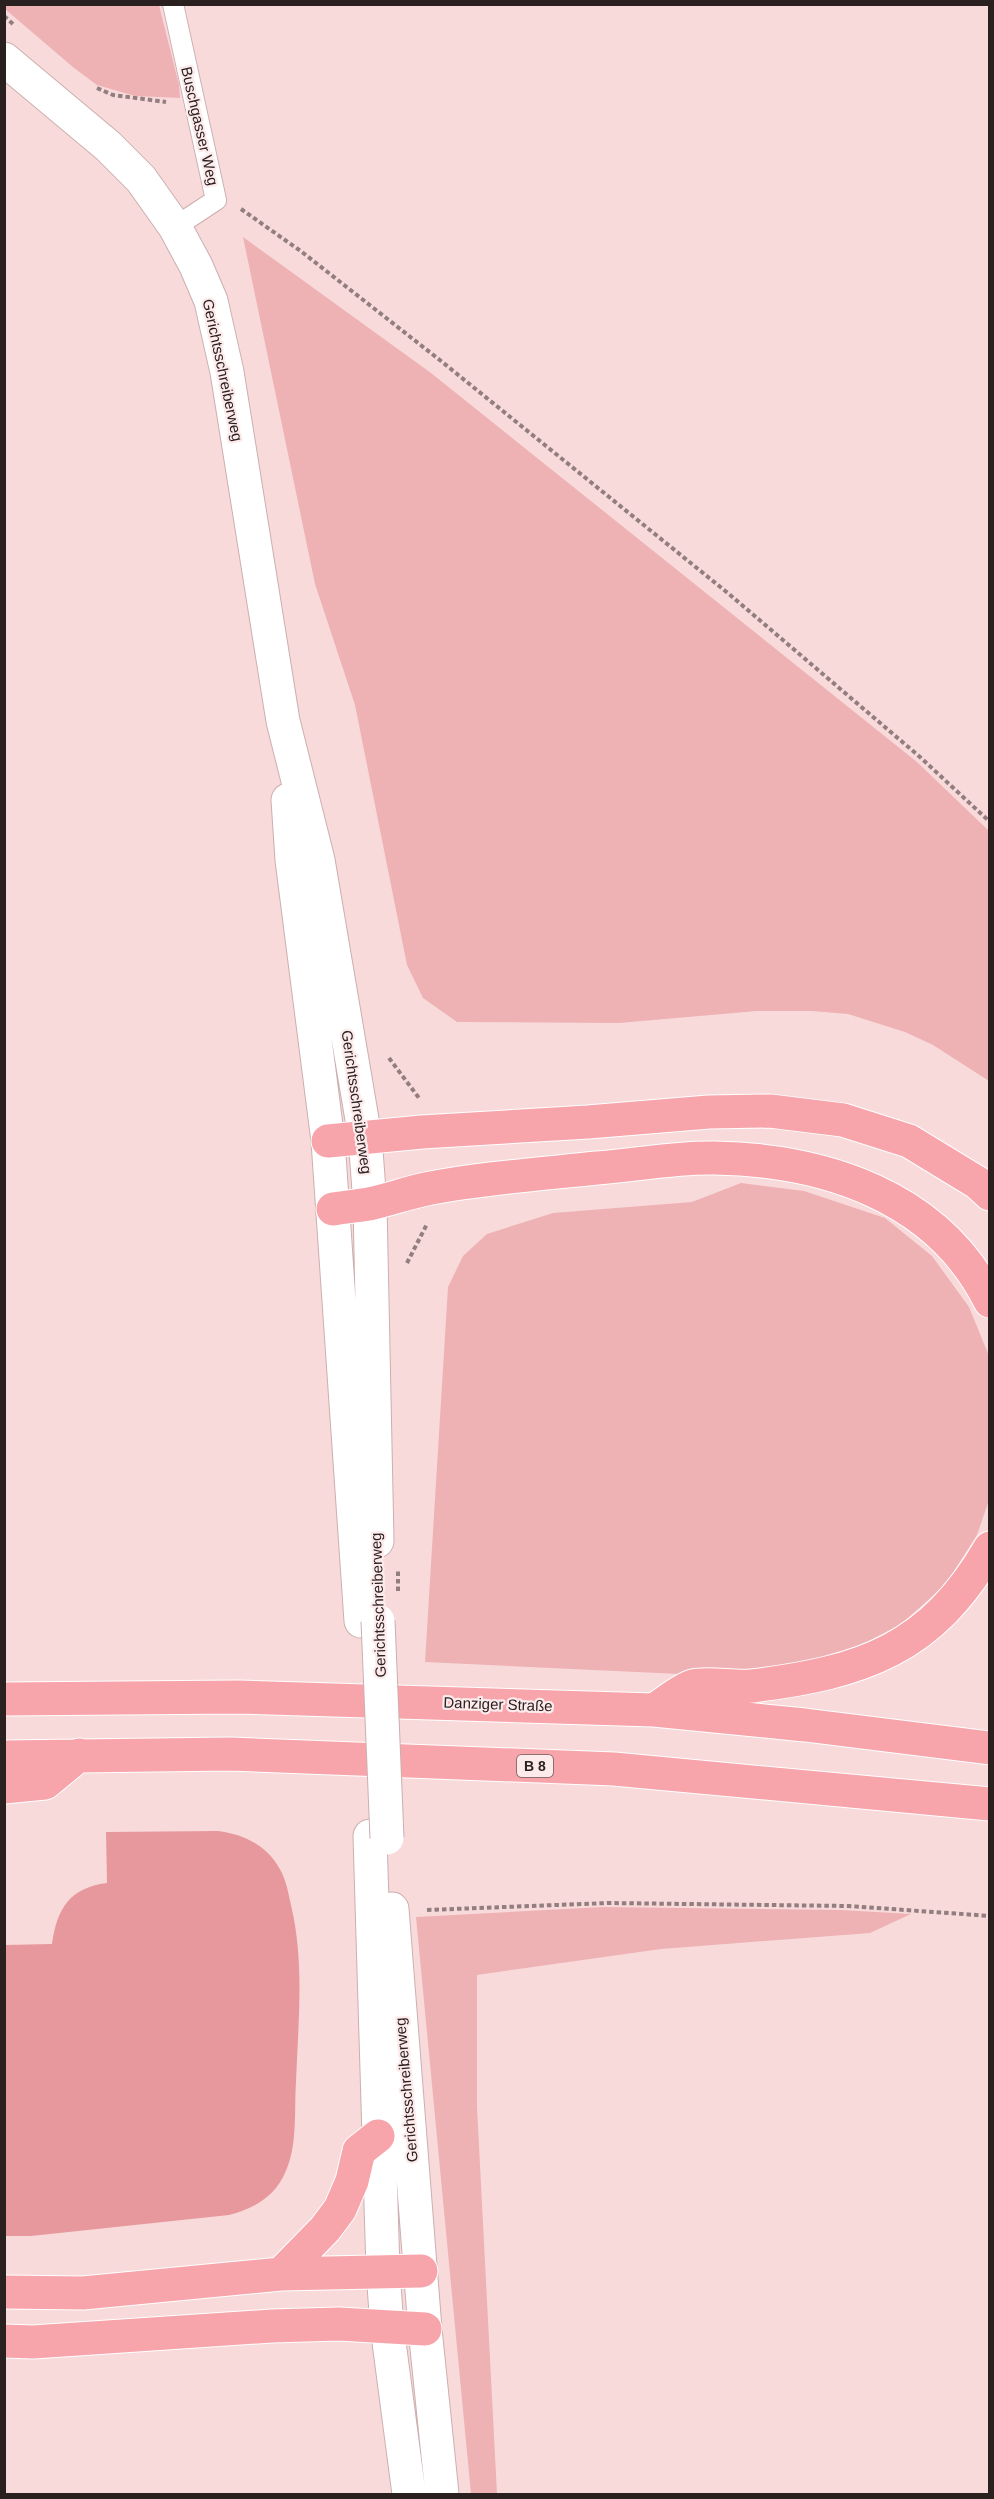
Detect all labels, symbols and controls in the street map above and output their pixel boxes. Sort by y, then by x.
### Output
street label: Buschgasser Weg [178,65,222,187]
street label: Gerichtsschreiberweg [200,297,246,443]
street label: Gerichtsschreiberweg [338,1029,376,1175]
street label: Gerichtsschreiberweg [367,1532,389,1678]
street label: Danziger Straße [443,1694,553,1714]
road number: B 8 [517,1755,553,1777]
street label: Gerichtsschreiberweg [391,2017,421,2163]

